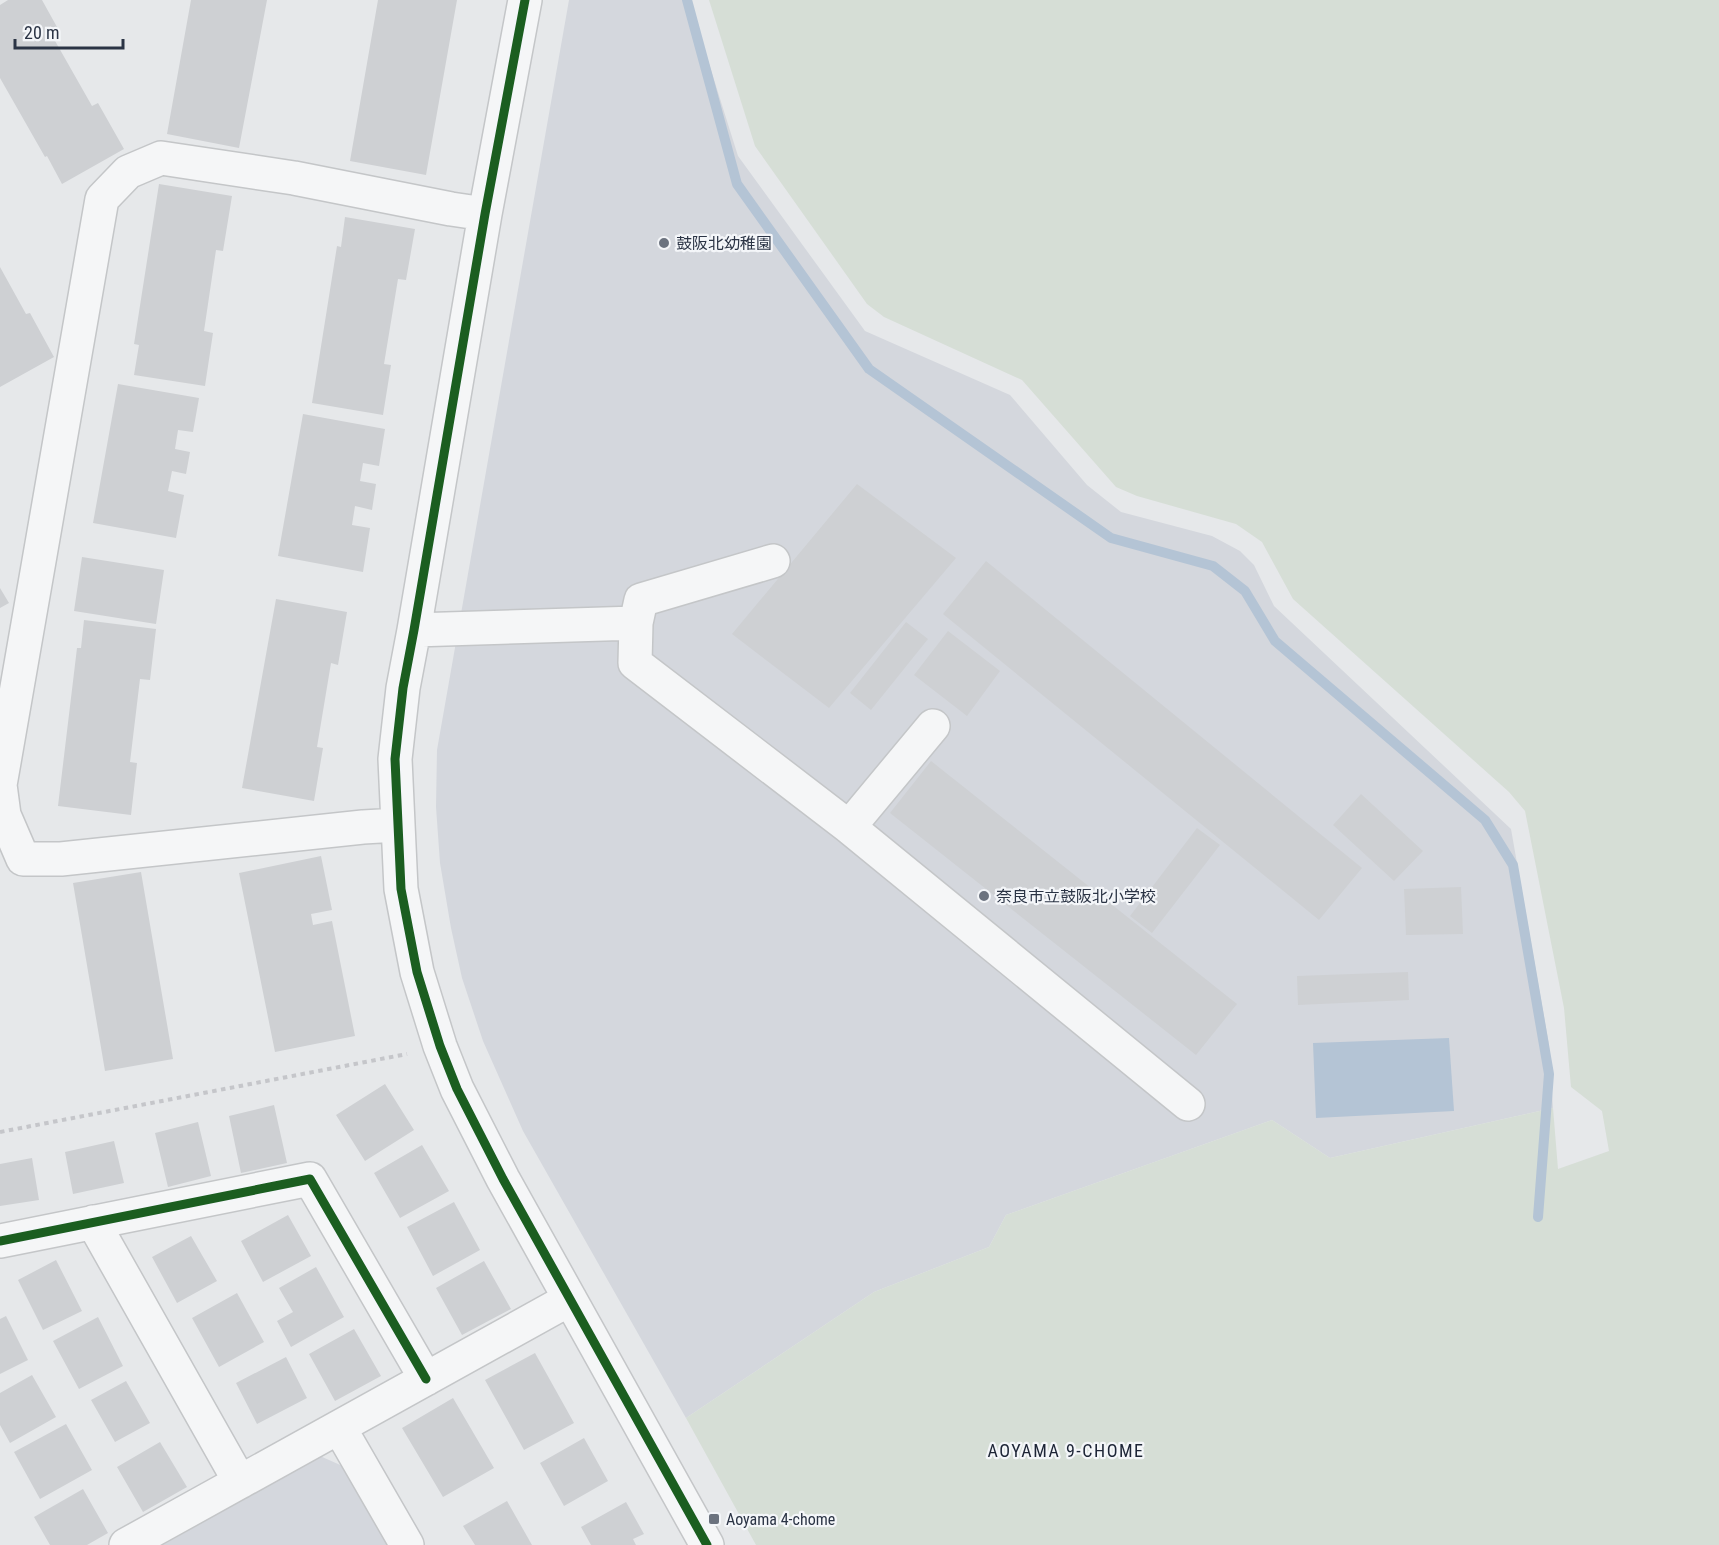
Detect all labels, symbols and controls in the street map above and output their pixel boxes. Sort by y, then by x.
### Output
scale bar [15,12,123,50]
text: 20 m [24,22,59,43]
place label: 鼓阪北幼稚園 [676,234,772,253]
marker: 鼓阪北幼稚園 [657,236,671,250]
place label: 奈良市立鼓阪北小学校 [996,887,1156,906]
marker: 奈良市立鼓阪北小学校 [977,889,991,903]
district label: AOYAMA 9-CHOME [987,1440,1145,1461]
place label: Aoyama 4-chome [726,1510,835,1529]
marker: Aoyama 4-chome [707,1512,721,1526]

